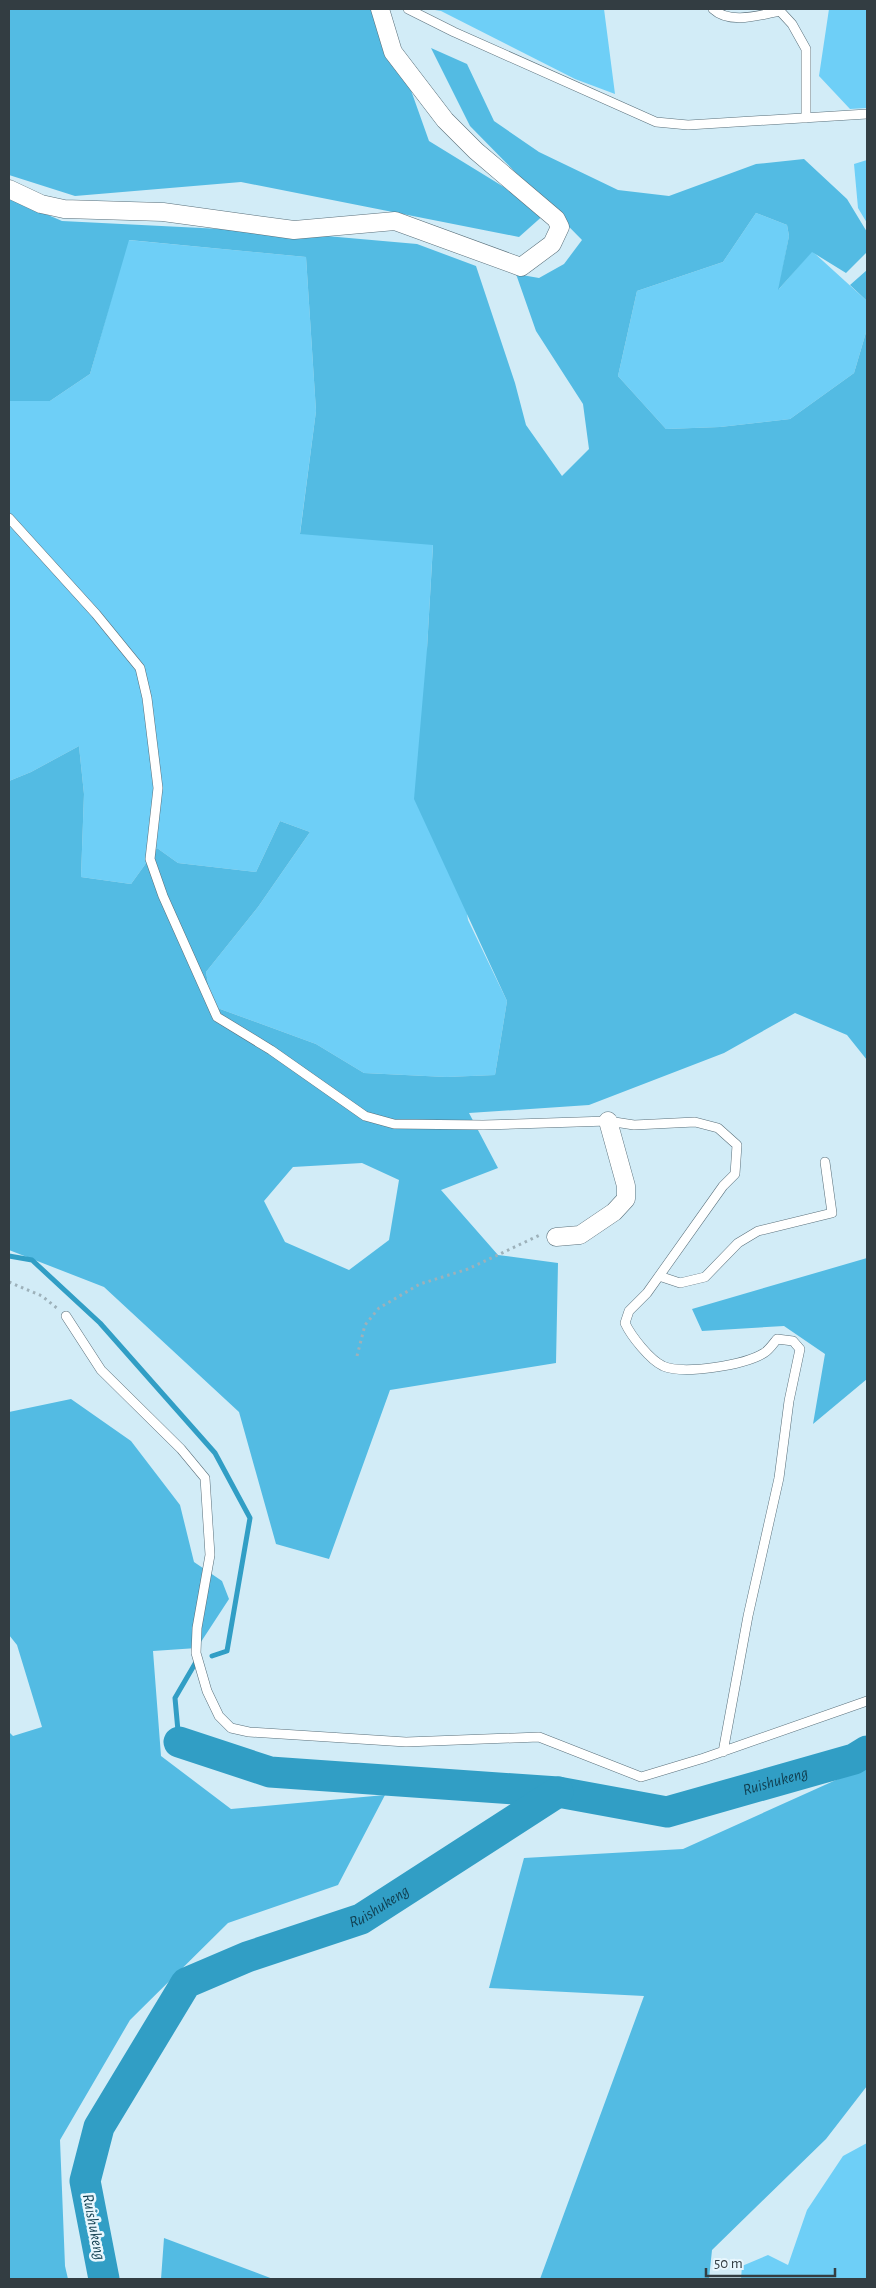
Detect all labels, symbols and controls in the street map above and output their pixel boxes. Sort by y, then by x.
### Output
water label: Ruishukeng [741,1764,810,1798]
water label: Ruishukeng [347,1882,412,1930]
water label: Ruishukeng [80,2193,108,2261]
scale bar [706,2246,835,2278]
text: 50 m [714,2256,743,2271]

